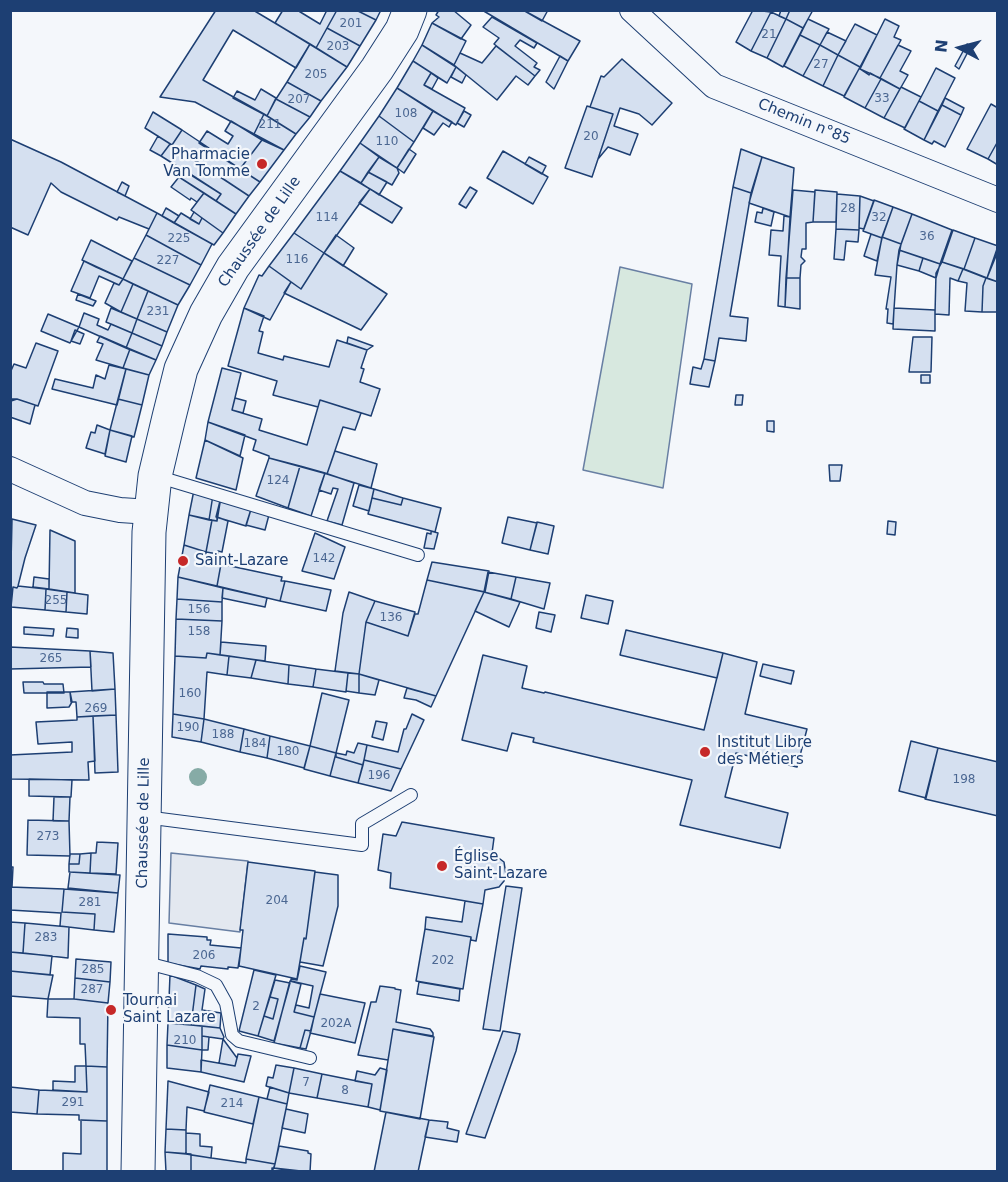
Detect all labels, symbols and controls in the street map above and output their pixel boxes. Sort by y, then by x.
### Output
house number: 201 [340,17,362,31]
north arrow [930,18,990,78]
house number: 21 [761,28,777,42]
text: N [931,38,952,54]
house number: 203 [327,40,349,54]
house number: 27 [813,58,829,72]
house number: 205 [305,68,327,82]
house number: 33 [874,92,890,106]
house number: 207 [288,93,310,107]
street label: Chemin n°85 [755,95,853,149]
house number: 108 [395,107,417,121]
house number: 211 [259,118,281,132]
house number: 20 [583,130,599,144]
house number: 110 [376,135,398,149]
place label: Pharmacie Van Tomme [163,146,250,181]
marker: Pharmacie Van Tomme [255,157,269,171]
street label: Chaussée de Lille [215,173,305,291]
house number: 28 [840,202,856,216]
house number: 114 [316,211,338,225]
house number: 32 [871,211,887,225]
house number: 36 [919,230,935,244]
house number: 225 [168,232,190,246]
house number: 116 [286,253,308,267]
house number: 227 [157,254,179,268]
house number: 231 [147,305,169,319]
house number: 124 [267,474,289,488]
place label: Saint-Lazare [195,552,288,570]
house number: 142 [313,552,335,566]
marker: Saint-Lazare [176,554,190,568]
house number: 255 [45,594,67,608]
house number: 156 [188,603,210,617]
house number: 136 [380,611,402,625]
house number: 158 [188,625,210,639]
house number: 265 [40,652,62,666]
house number: 160 [179,687,201,701]
house number: 269 [85,702,107,716]
house number: 190 [177,721,199,735]
house number: 188 [212,728,234,742]
place label: Institut Libre des Métiers [717,734,812,769]
house number: 184 [244,737,266,751]
house number: 180 [277,745,299,759]
marker: Institut Libre des Métiers [698,745,712,759]
street label: Chaussée de Lille [134,757,154,889]
house number: 196 [368,769,390,783]
house number: 198 [953,773,975,787]
house number: 273 [37,830,59,844]
place label: Église Saint-Lazare [454,848,547,883]
marker: Église Saint-Lazare [435,859,449,873]
house number: 204 [266,894,288,908]
house number: 281 [79,896,101,910]
house number: 283 [35,931,57,945]
house number: 206 [193,949,215,963]
house number: 202 [432,954,454,968]
house number: 285 [82,963,104,977]
house number: 287 [81,983,103,997]
place label: Tournai Saint Lazare [123,992,216,1027]
house number: 2 [252,1000,260,1014]
marker: Tournai Saint Lazare [104,1003,118,1017]
house number: 202A [320,1017,352,1031]
house number: 210 [174,1034,196,1048]
house number: 7 [302,1076,310,1090]
house number: 8 [341,1084,349,1098]
house number: 291 [62,1096,84,1110]
house number: 214 [221,1097,243,1111]

